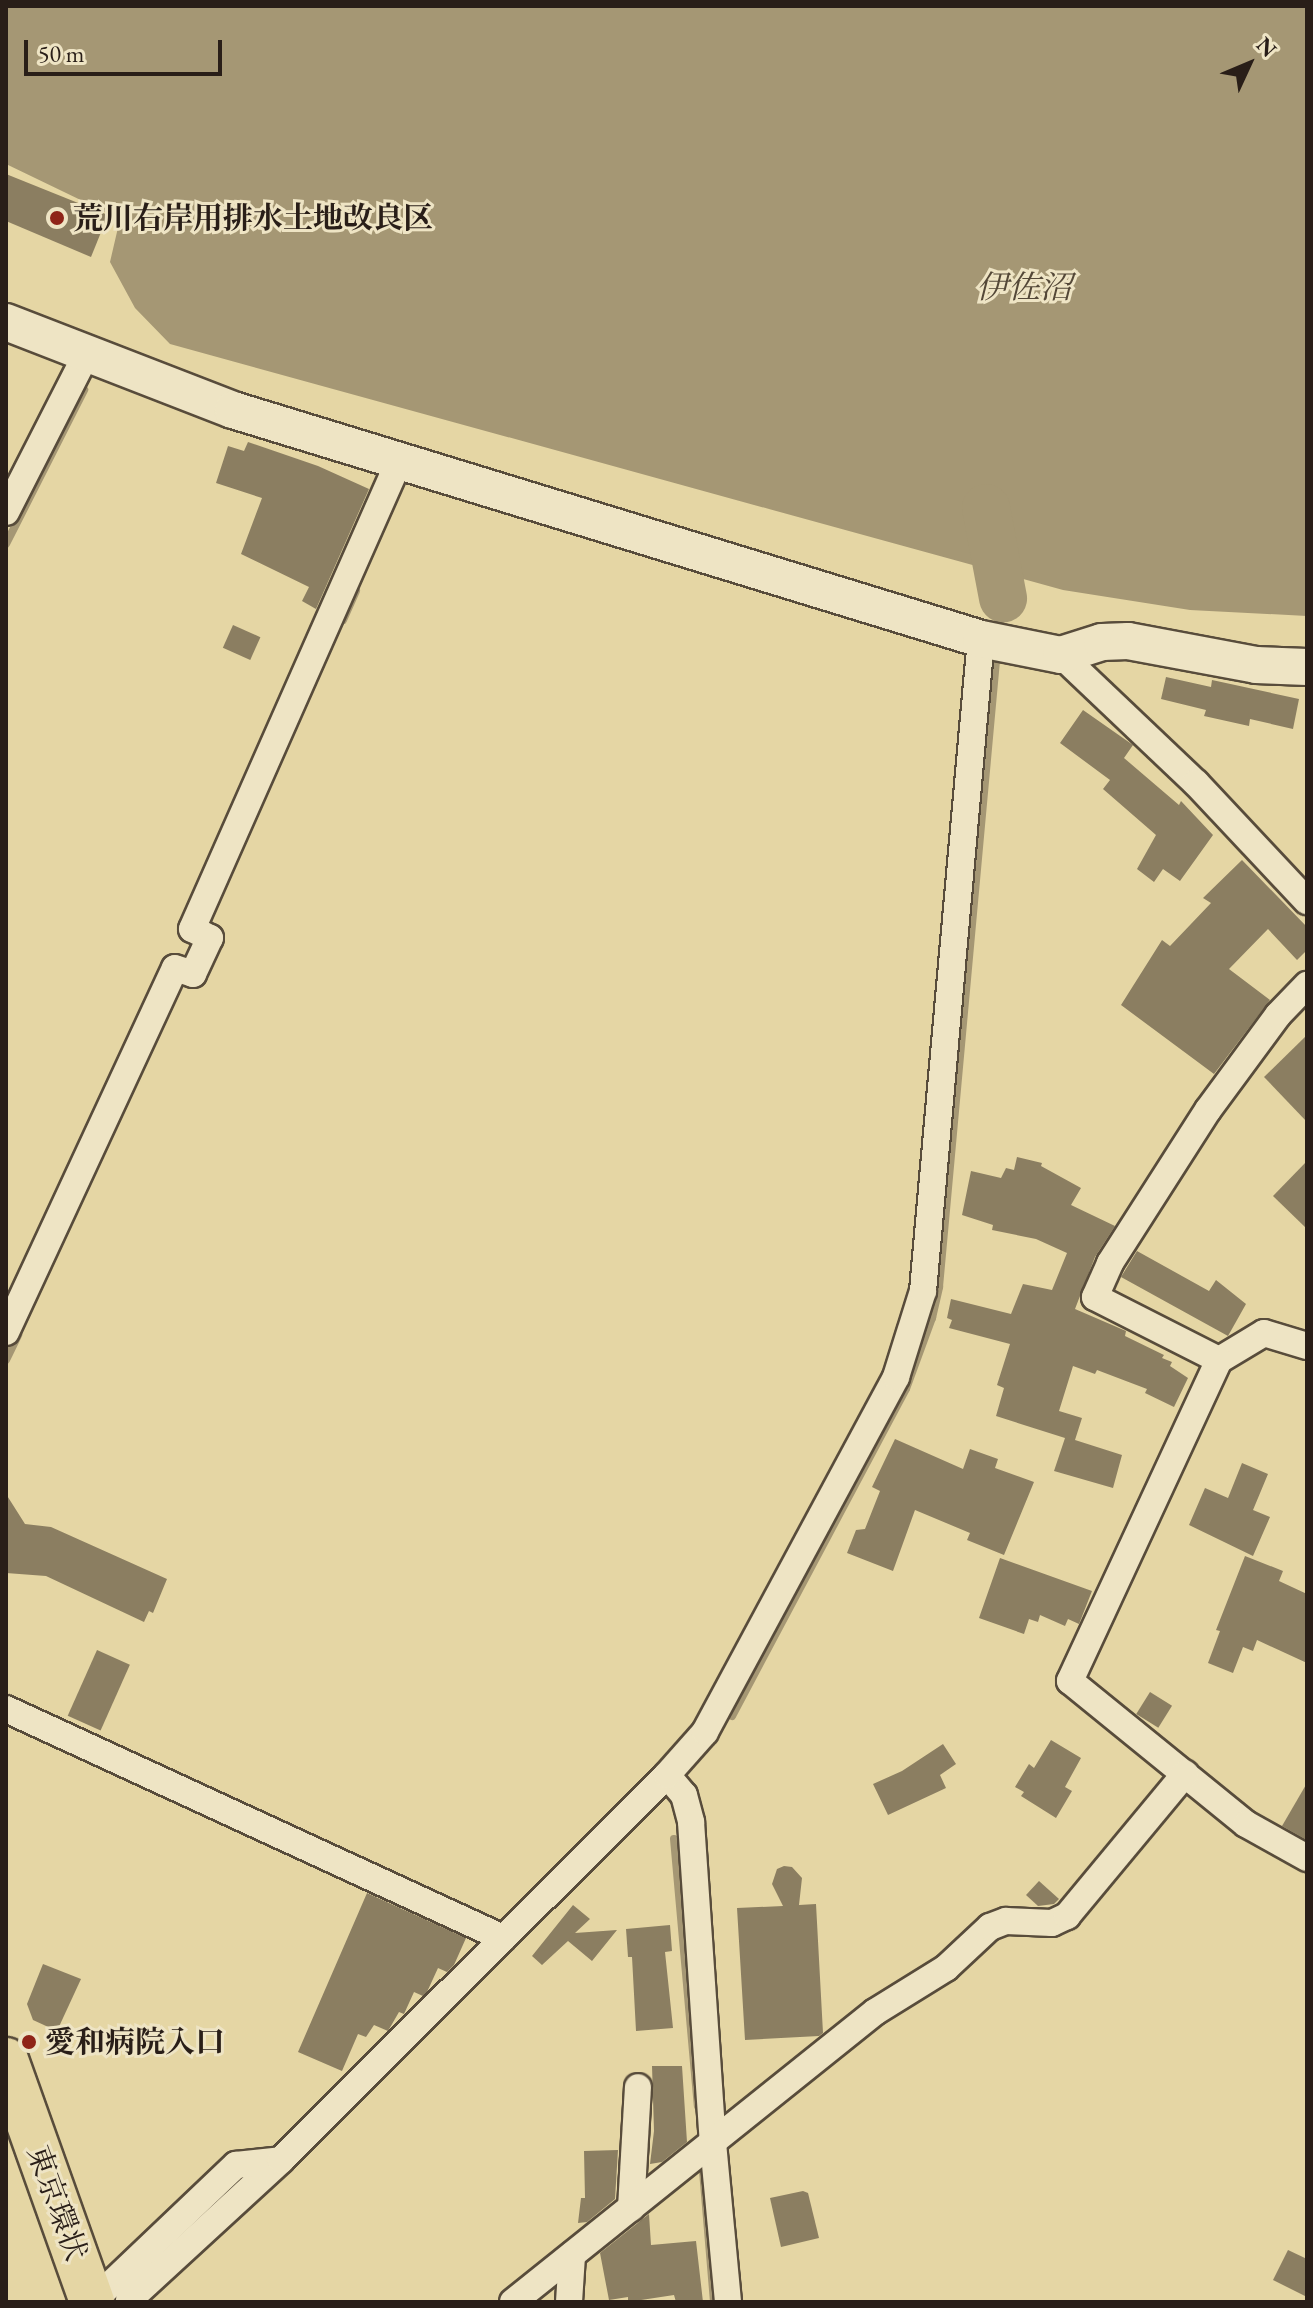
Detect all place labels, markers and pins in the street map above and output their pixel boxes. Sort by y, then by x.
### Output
place label: 荒川右岸用排水土地改良区 [73,200,433,236]
marker: 荒川右岸用排水土地改良区 [48,209,66,227]
place label: 愛和病院入口 [45,2024,225,2060]
marker: 愛和病院入口 [20,2033,38,2051]

